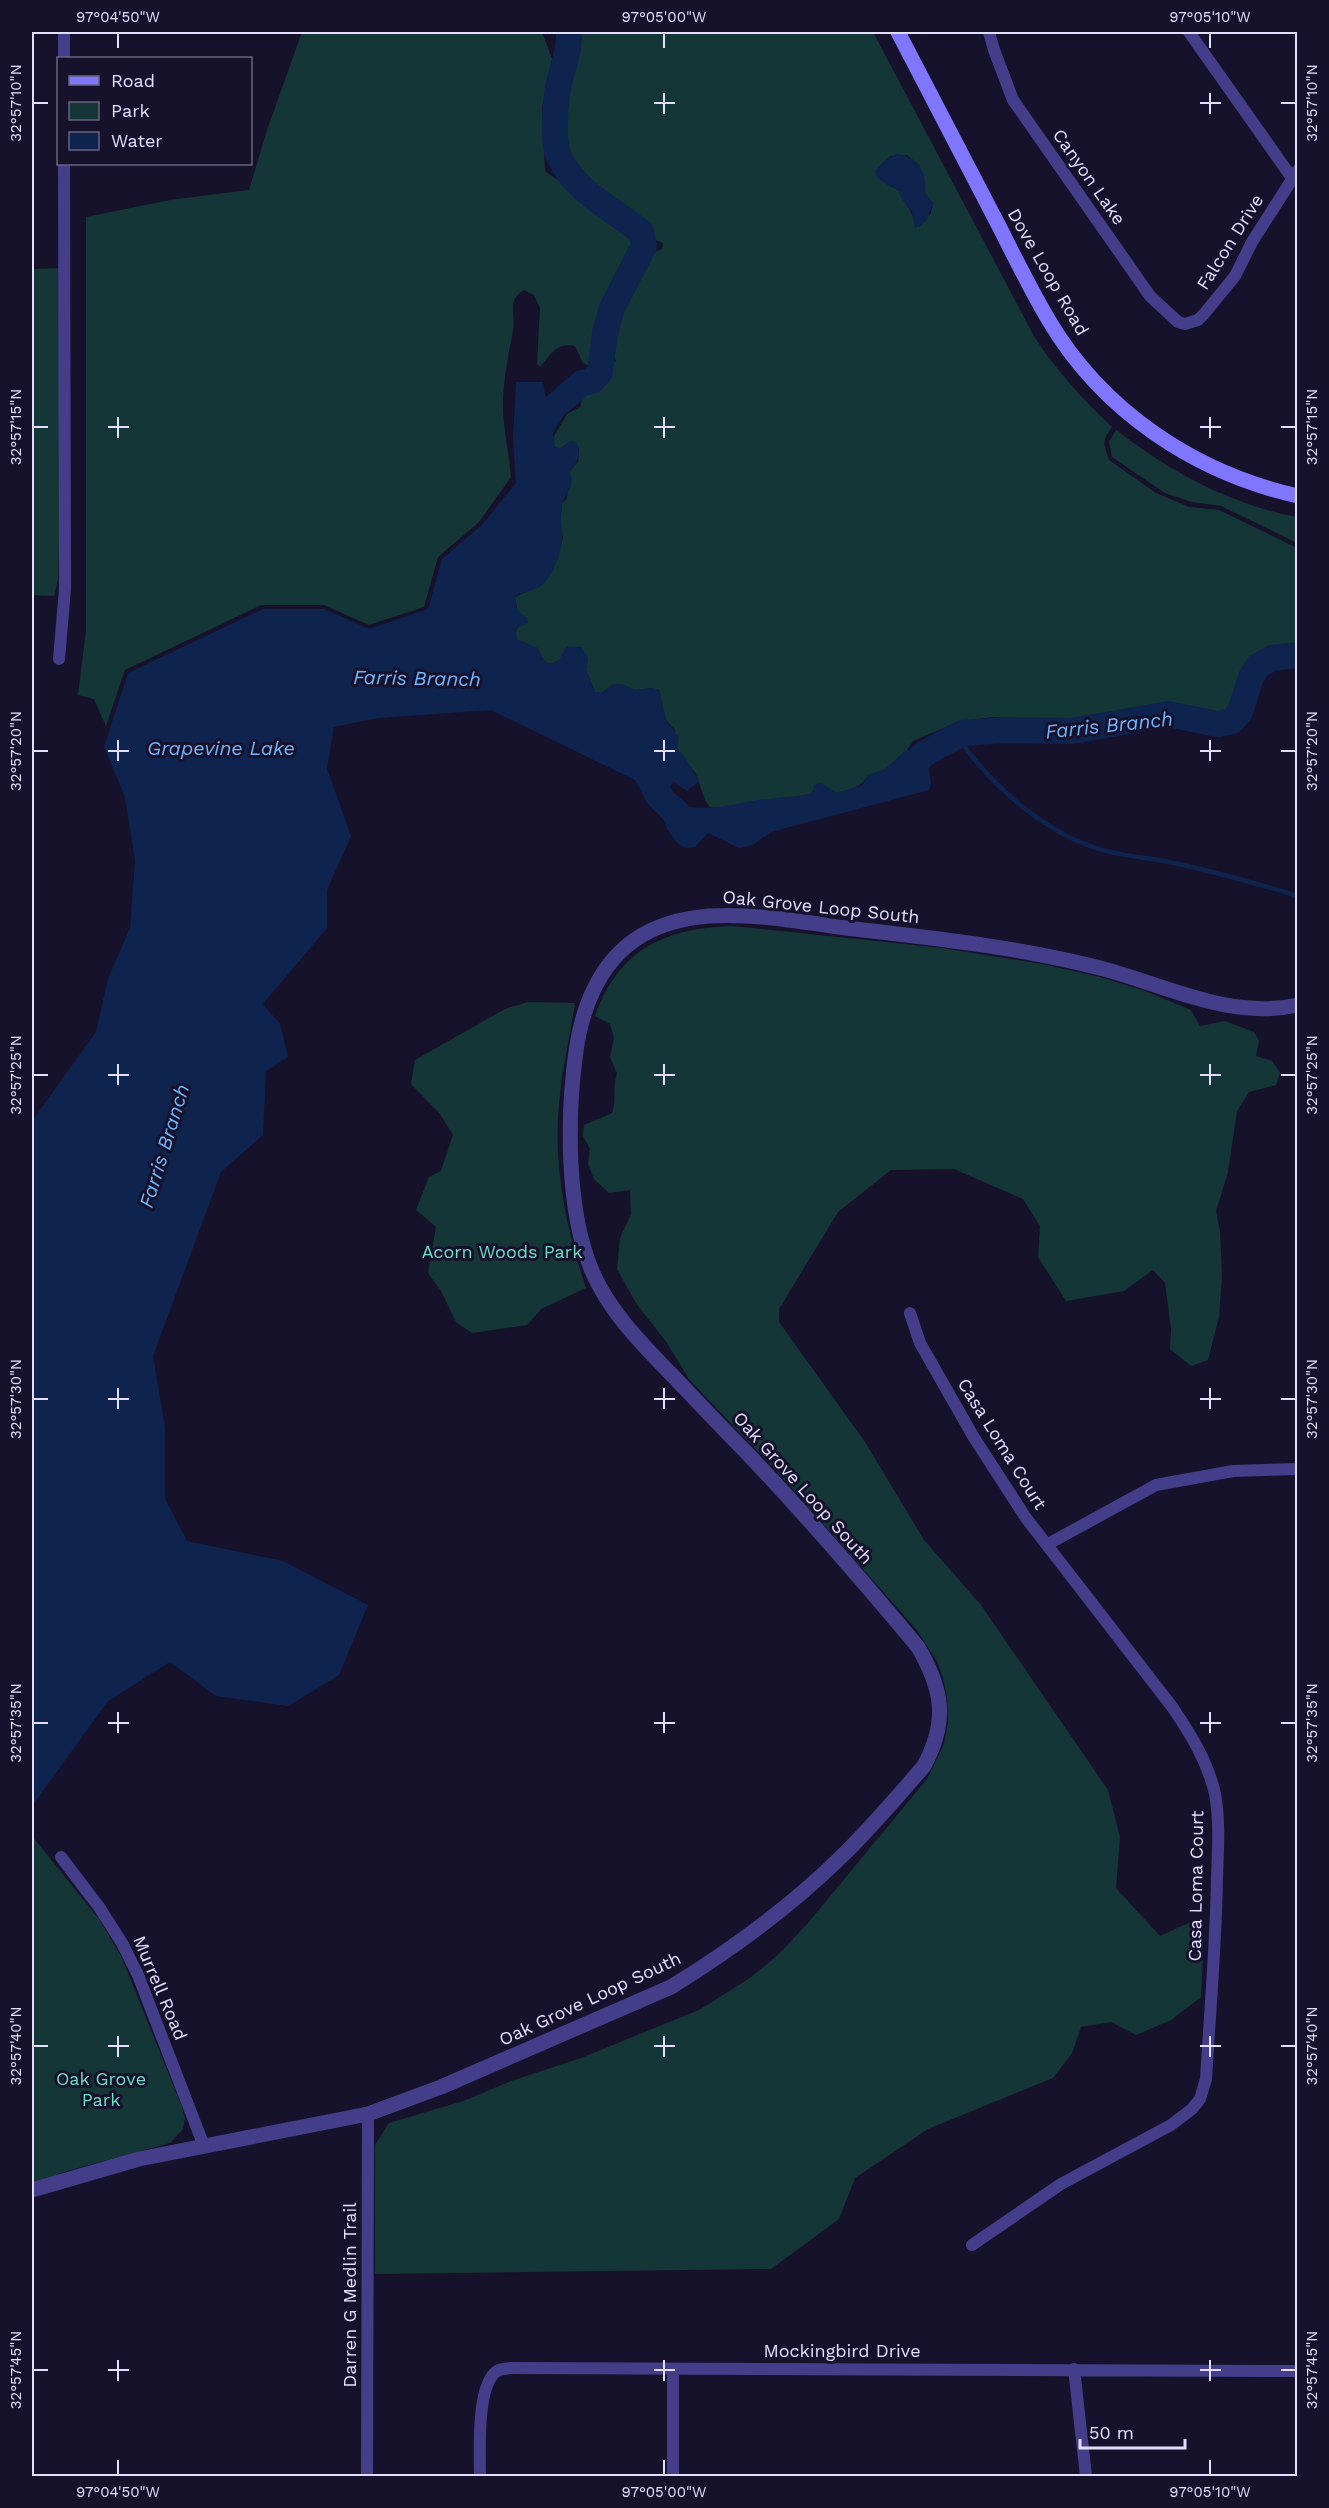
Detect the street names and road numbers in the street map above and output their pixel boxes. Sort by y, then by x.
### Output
street label: Canyon Lake [1049,125,1130,229]
street label: Falcon Drive [1192,190,1267,293]
street label: Dove Loop Road [1004,205,1093,339]
street label: Oak Grove Loop South [721,886,921,927]
street label: Casa Loma Court [954,1374,1052,1514]
street label: Oak Grove Loop South [729,1407,877,1568]
street label: Casa Loma Court [1184,1810,1207,1962]
street label: Murrell Road [129,1932,192,2043]
street label: Oak Grove Loop South [496,1947,684,2050]
street label: Darren G Medlin Trail [339,2202,360,2388]
street label: Mockingbird Drive [763,2340,921,2361]

